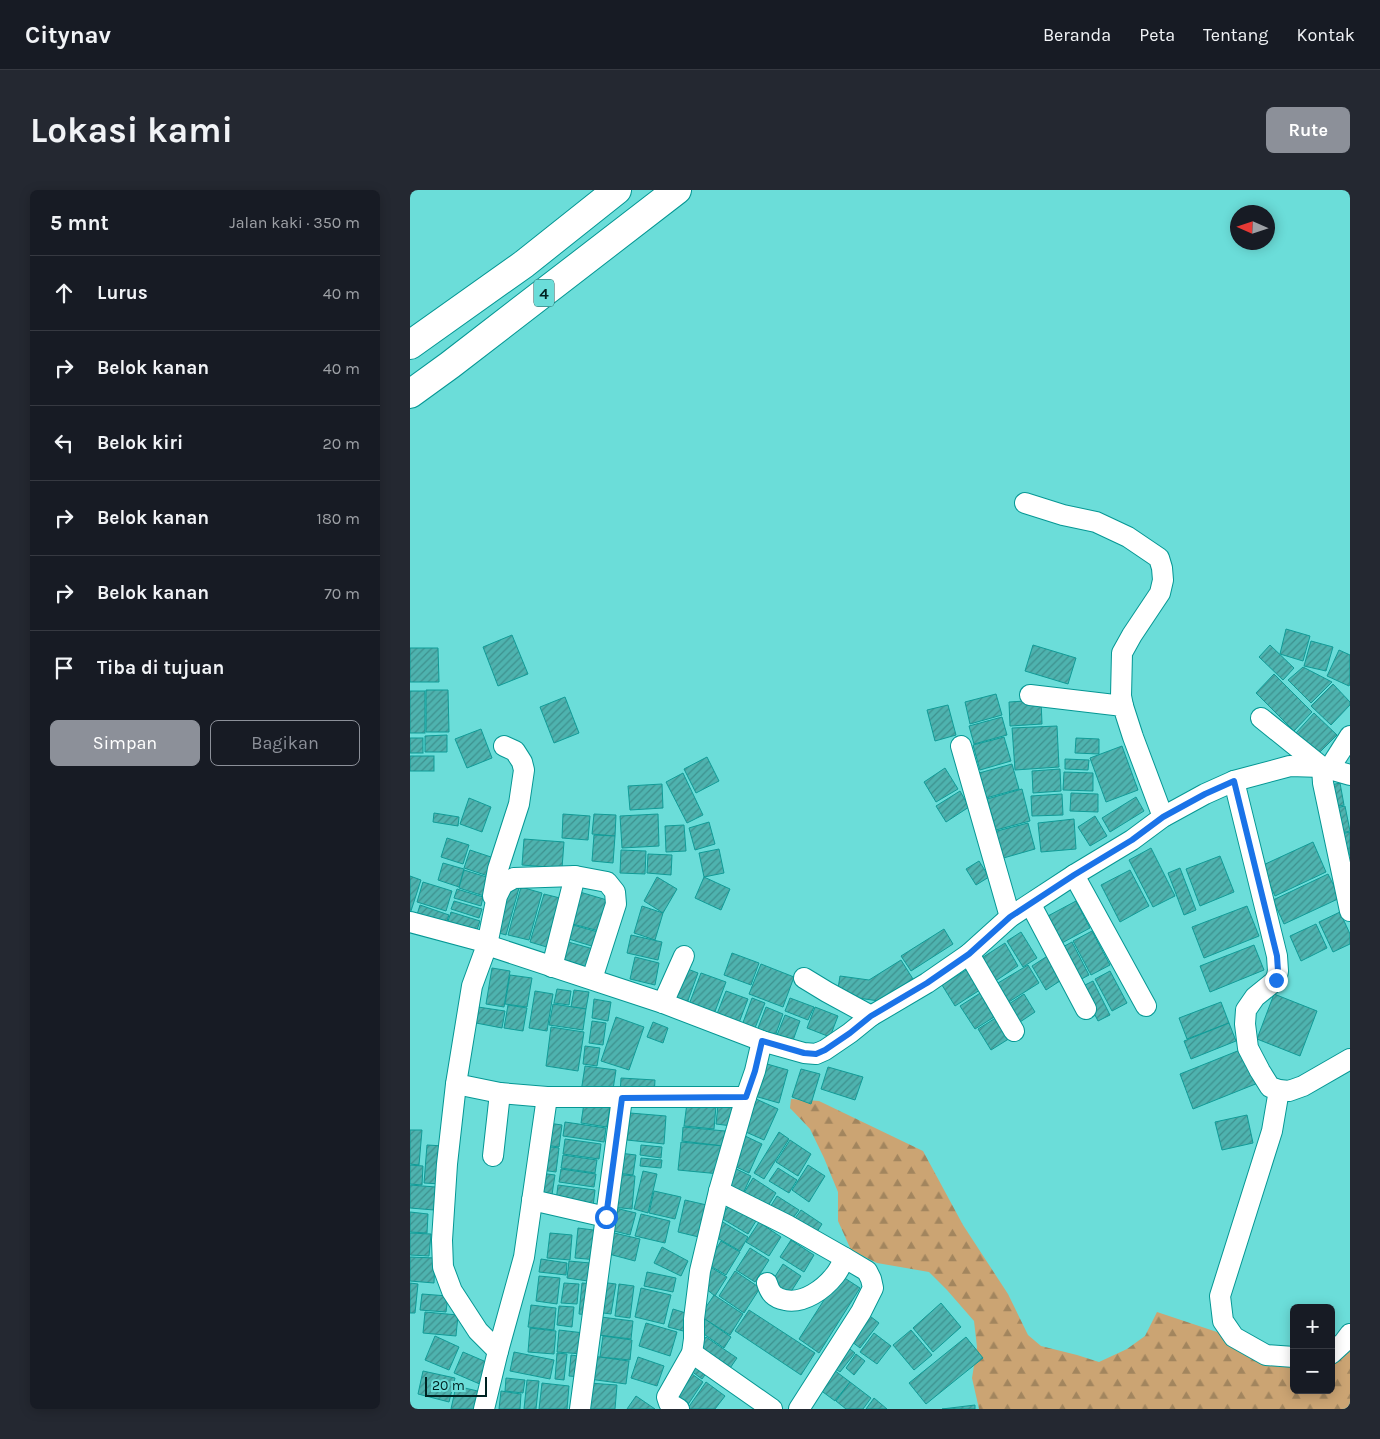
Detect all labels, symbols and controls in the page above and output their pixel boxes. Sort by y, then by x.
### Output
text: Citynav [25,21,111,49]
text: Beranda [1043,24,1111,46]
text: Peta [1139,24,1175,46]
text: Tentang [1203,24,1269,46]
text: Kontak [1297,24,1355,46]
button: Rute [1266,107,1350,153]
text: Lokasi kami [30,110,233,151]
north arrow [1230,205,1275,250]
text: 5 mnt [50,211,109,235]
text: Jalan kaki · 350 m [229,213,360,232]
icon: ahead [50,279,78,307]
road number: 4 [534,280,554,306]
text: Lurus [97,282,148,304]
text: 40 m [323,284,360,303]
icon: right [50,354,78,382]
text: Belok kanan [97,357,209,379]
text: 40 m [323,359,360,378]
icon: left [50,429,78,457]
text: Belok kiri [97,432,183,454]
text: 20 m [322,434,360,453]
icon: right [50,504,78,532]
text: Belok kanan [97,507,209,529]
text: 180 m [317,509,360,528]
icon: right [50,579,78,607]
text: Belok kanan [97,582,209,604]
text: 70 m [324,584,360,603]
icon: arrive [50,654,78,682]
text: Tiba di tujuan [97,657,224,679]
button: Simpan [50,720,200,766]
button: Bagikan [210,720,360,766]
route end [1265,969,1288,992]
route start [595,1206,618,1229]
map controls [1290,1304,1335,1394]
button: + [1290,1304,1335,1349]
button: − [1290,1349,1335,1394]
scale bar [425,1374,488,1397]
text: 20 m [432,1377,465,1394]

